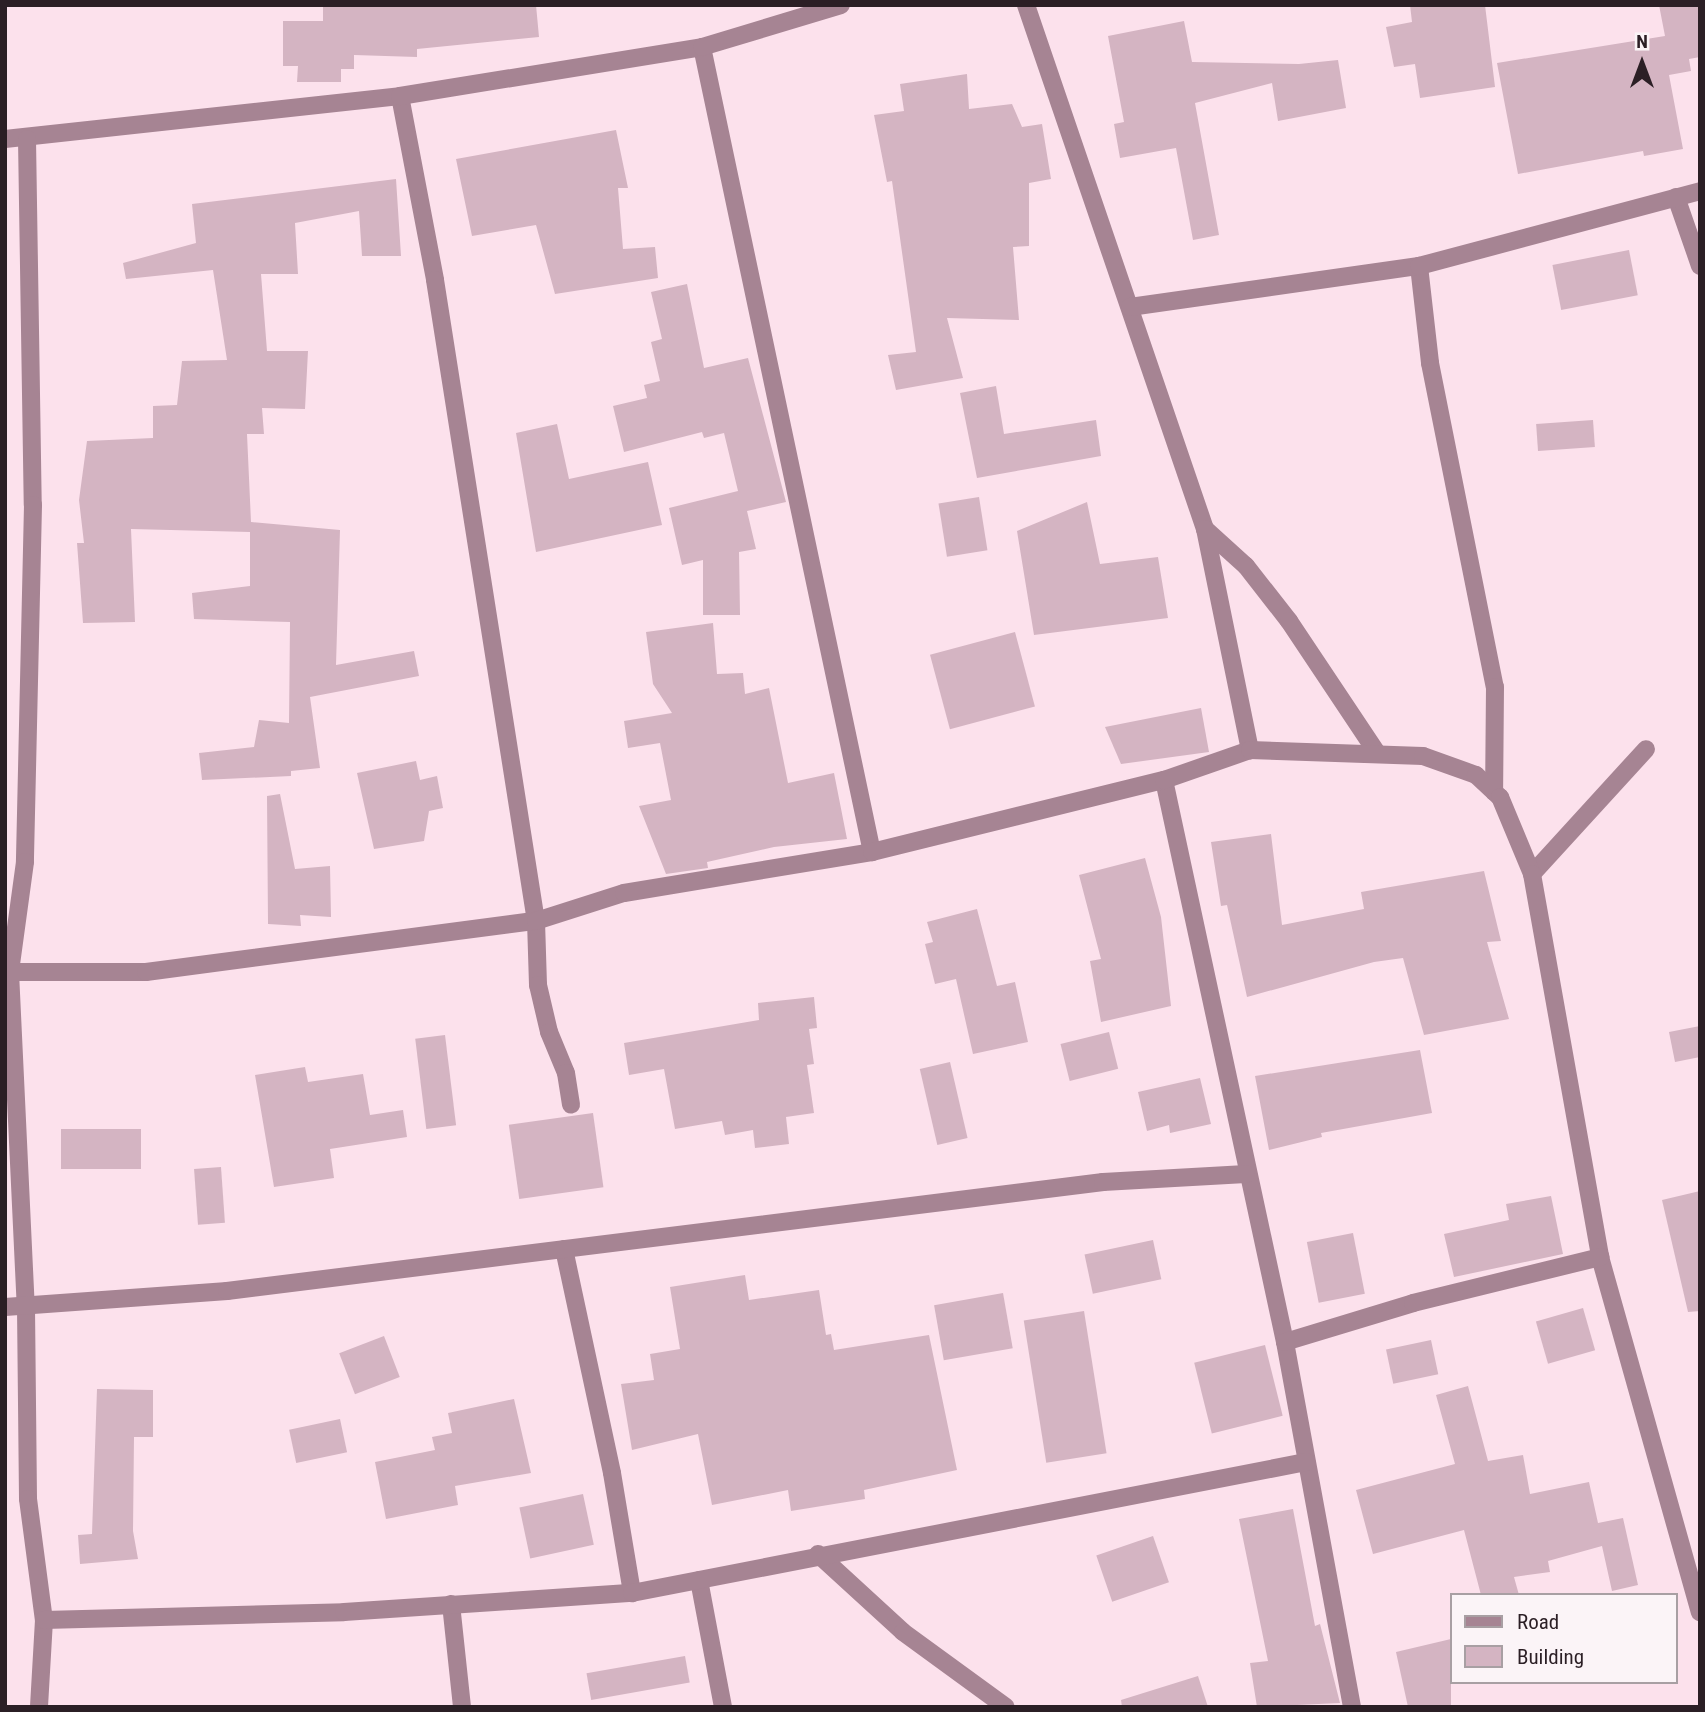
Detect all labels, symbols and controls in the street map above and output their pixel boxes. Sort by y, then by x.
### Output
north arrow [1607,28,1677,98]
text: N [1636,30,1648,53]
legend [1450,1593,1677,1684]
text: Road [1517,1610,1559,1634]
text: Building [1517,1645,1584,1669]

